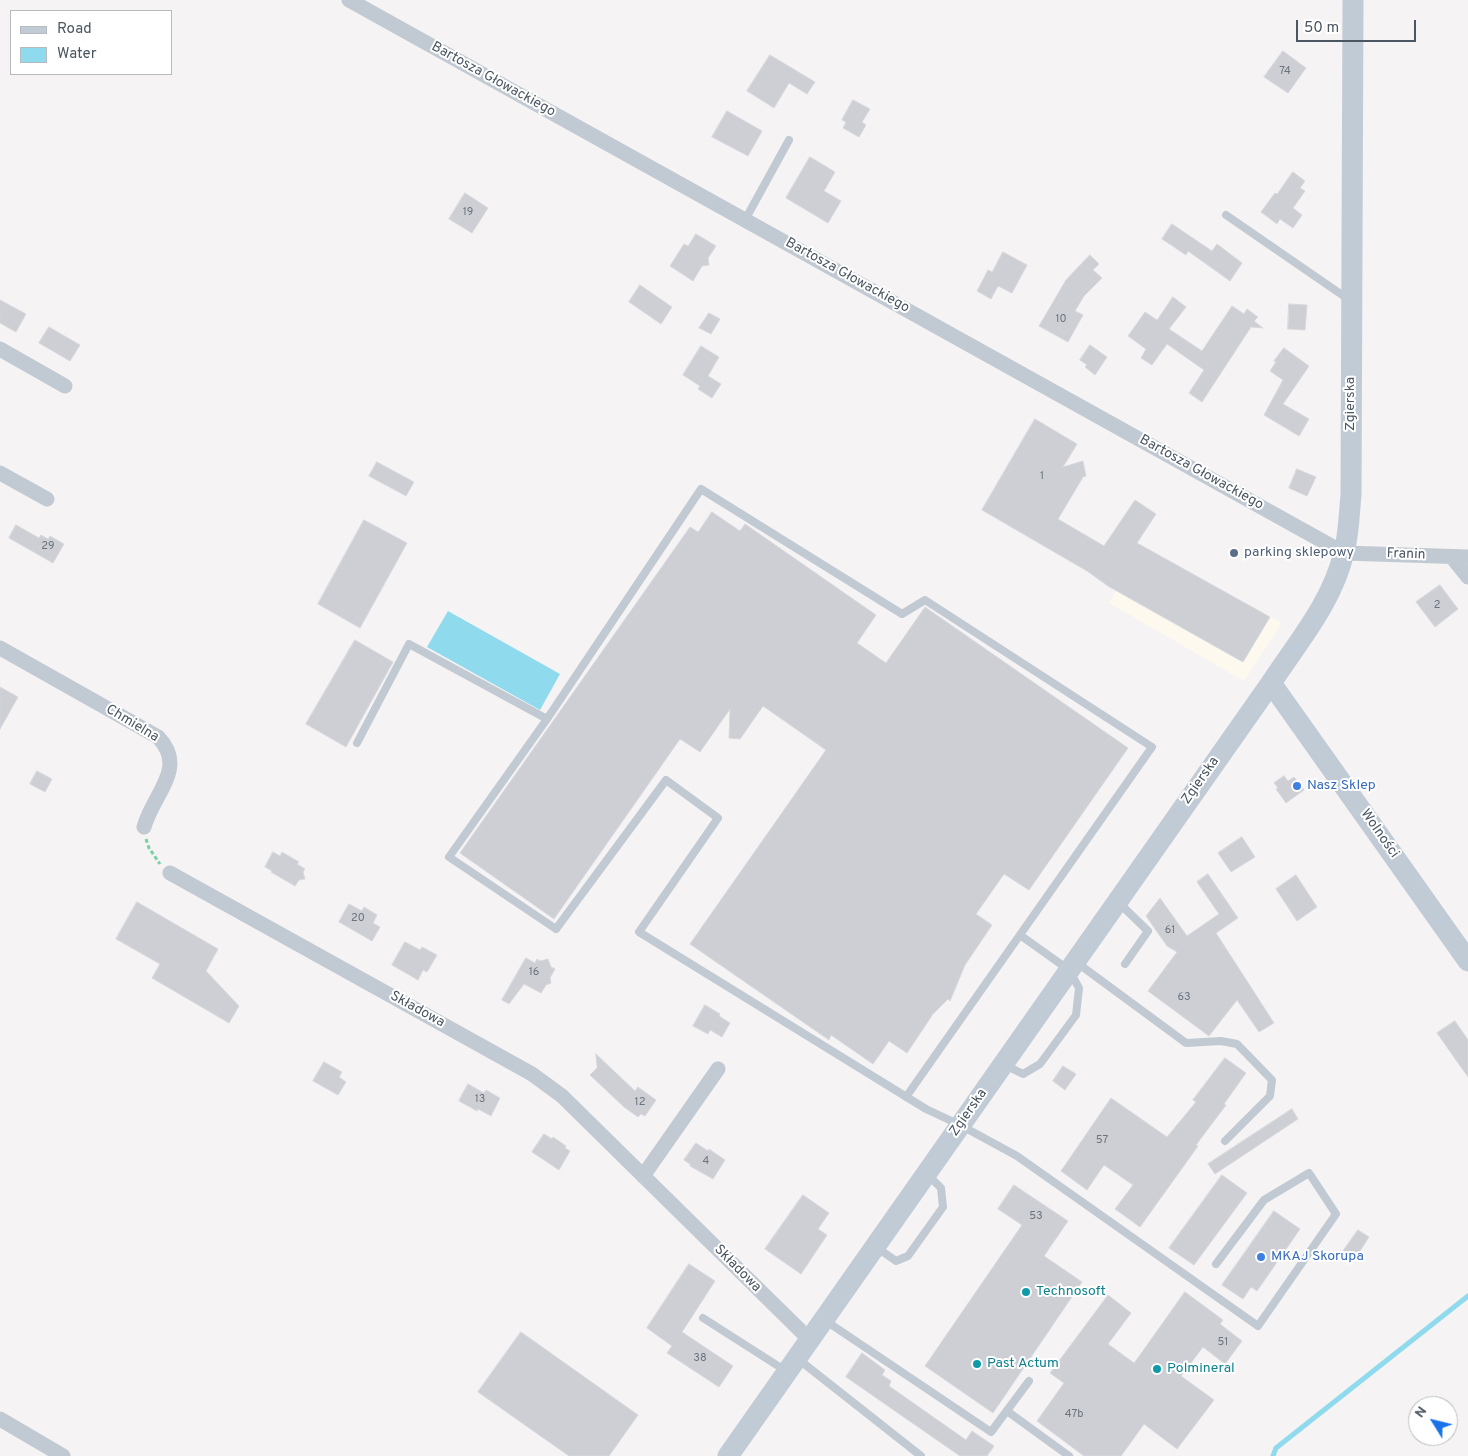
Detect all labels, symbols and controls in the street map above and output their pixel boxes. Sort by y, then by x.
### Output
legend [10,10,172,75]
scale bar [1298,10,1418,42]
text: 50 m [1304,19,1339,38]
text: Road [57,20,92,39]
street label: Bartosza Głowackiego [428,39,558,121]
text: Water [57,45,96,64]
house number: 74 [1279,65,1291,79]
house number: 19 [463,206,473,220]
street label: Bartosza Głowackiego [782,235,912,317]
house number: 10 [1055,313,1067,327]
street label: Zgierska [1343,377,1359,431]
street label: Bartosza Głowackiego [1136,432,1266,514]
house number: 1 [1040,470,1044,484]
house number: 29 [41,540,55,554]
place label: parking sklepowy [1244,545,1354,561]
street label: Franin [1386,546,1426,564]
marker: parking sklepowy [1228,547,1240,559]
house number: 2 [1434,599,1440,613]
street label: Chmielna [102,702,162,746]
street label: Zgierska [1179,754,1223,808]
place label: Nasz Sklep [1307,778,1376,794]
marker: Nasz Sklep [1291,780,1303,792]
street label: Wolności [1356,806,1402,862]
house number: 20 [351,912,365,926]
house number: 61 [1165,924,1175,938]
house number: 16 [529,966,539,980]
street label: Składowa [387,988,447,1032]
house number: 63 [1177,991,1191,1005]
street label: Zgierska [947,1086,991,1140]
house number: 13 [475,1093,485,1107]
house number: 12 [635,1096,645,1110]
house number: 57 [1096,1134,1108,1148]
house number: 4 [703,1155,709,1169]
house number: 53 [1029,1210,1043,1224]
street label: Składowa [710,1242,764,1296]
place label: MKAJ Skorupa [1271,1249,1364,1265]
marker: MKAJ Skorupa [1255,1251,1267,1263]
place label: Technosoft [1036,1284,1106,1300]
marker: Technosoft [1020,1286,1032,1298]
house number: 51 [1218,1336,1228,1350]
house number: 38 [693,1352,707,1366]
place label: Past Actum [987,1356,1059,1372]
marker: Past Actum [971,1358,983,1370]
place label: Polmineral [1167,1361,1235,1377]
marker: Polmineral [1151,1363,1163,1375]
north arrow [1408,1396,1458,1446]
text: N [1411,1403,1431,1422]
house number: 47b [1065,1408,1083,1422]

